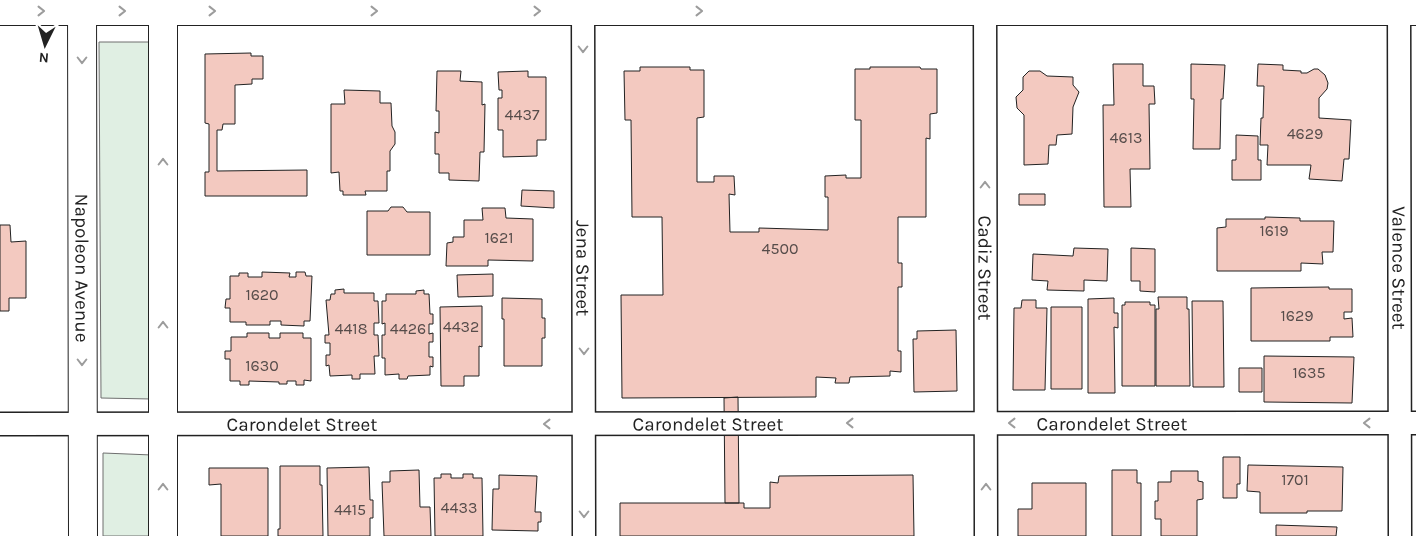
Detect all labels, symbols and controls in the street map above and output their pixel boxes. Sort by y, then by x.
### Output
one-way arrow [37,6,45,16]
one-way arrow [119,6,127,16]
one-way arrow [208,6,216,16]
one-way arrow [371,6,379,16]
one-way arrow [534,6,541,16]
one-way arrow [696,6,704,16]
north arrow [20,20,70,70]
one-way arrow [578,45,588,53]
text: N [38,49,50,66]
one-way arrow [77,56,87,64]
house number: 4437 [505,105,540,124]
house number: 4629 [1287,124,1323,143]
house number: 4613 [1110,128,1142,147]
one-way arrow [158,158,168,166]
one-way arrow [980,181,990,188]
street label: Napoleon Avenue [70,193,93,343]
street label: Valence Street [1387,206,1410,330]
street label: Cadiz Street [973,216,996,320]
street label: Jena Street [571,220,594,316]
house number: 1619 [1259,221,1289,240]
house number: 1621 [484,228,514,247]
house number: 4500 [762,239,798,258]
house number: 1620 [245,285,279,304]
house number: 1629 [1281,306,1314,325]
house number: 4432 [443,317,479,336]
house number: 4418 [335,319,368,338]
house number: 4426 [390,319,426,338]
one-way arrow [158,321,168,328]
one-way arrow [579,348,589,355]
house number: 1630 [245,356,279,375]
one-way arrow [77,358,87,366]
house number: 1635 [1293,363,1325,382]
street label: Carondelet Street [633,413,783,436]
street label: Carondelet Street [1037,413,1187,435]
street label: Carondelet Street [227,414,377,436]
one-way arrow [846,418,854,428]
one-way arrow [1008,418,1016,428]
one-way arrow [1363,418,1371,428]
one-way arrow [543,419,551,429]
house number: 1701 [1281,470,1309,489]
one-way arrow [158,483,168,491]
one-way arrow [981,483,991,491]
house number: 4433 [441,498,477,517]
house number: 4415 [334,500,366,519]
one-way arrow [579,510,589,518]

